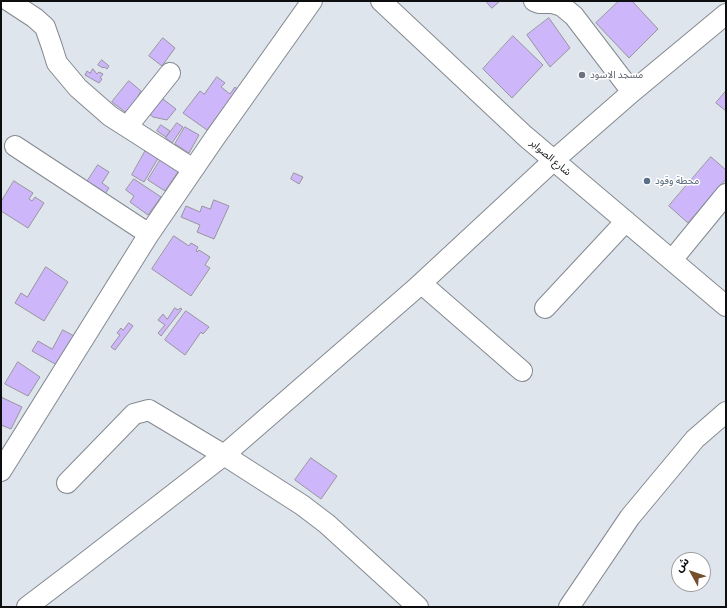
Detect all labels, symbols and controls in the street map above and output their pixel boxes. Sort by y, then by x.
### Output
place label: مسجد الاسود [590,69,643,81]
marker: مسجد الاسود [577,70,587,80]
street label: شارع الصوابر [527,137,573,179]
place label: محطة وقود [655,175,699,187]
marker: محطة وقود [642,176,652,186]
north arrow [671,552,711,592]
text: ش [672,555,692,575]

